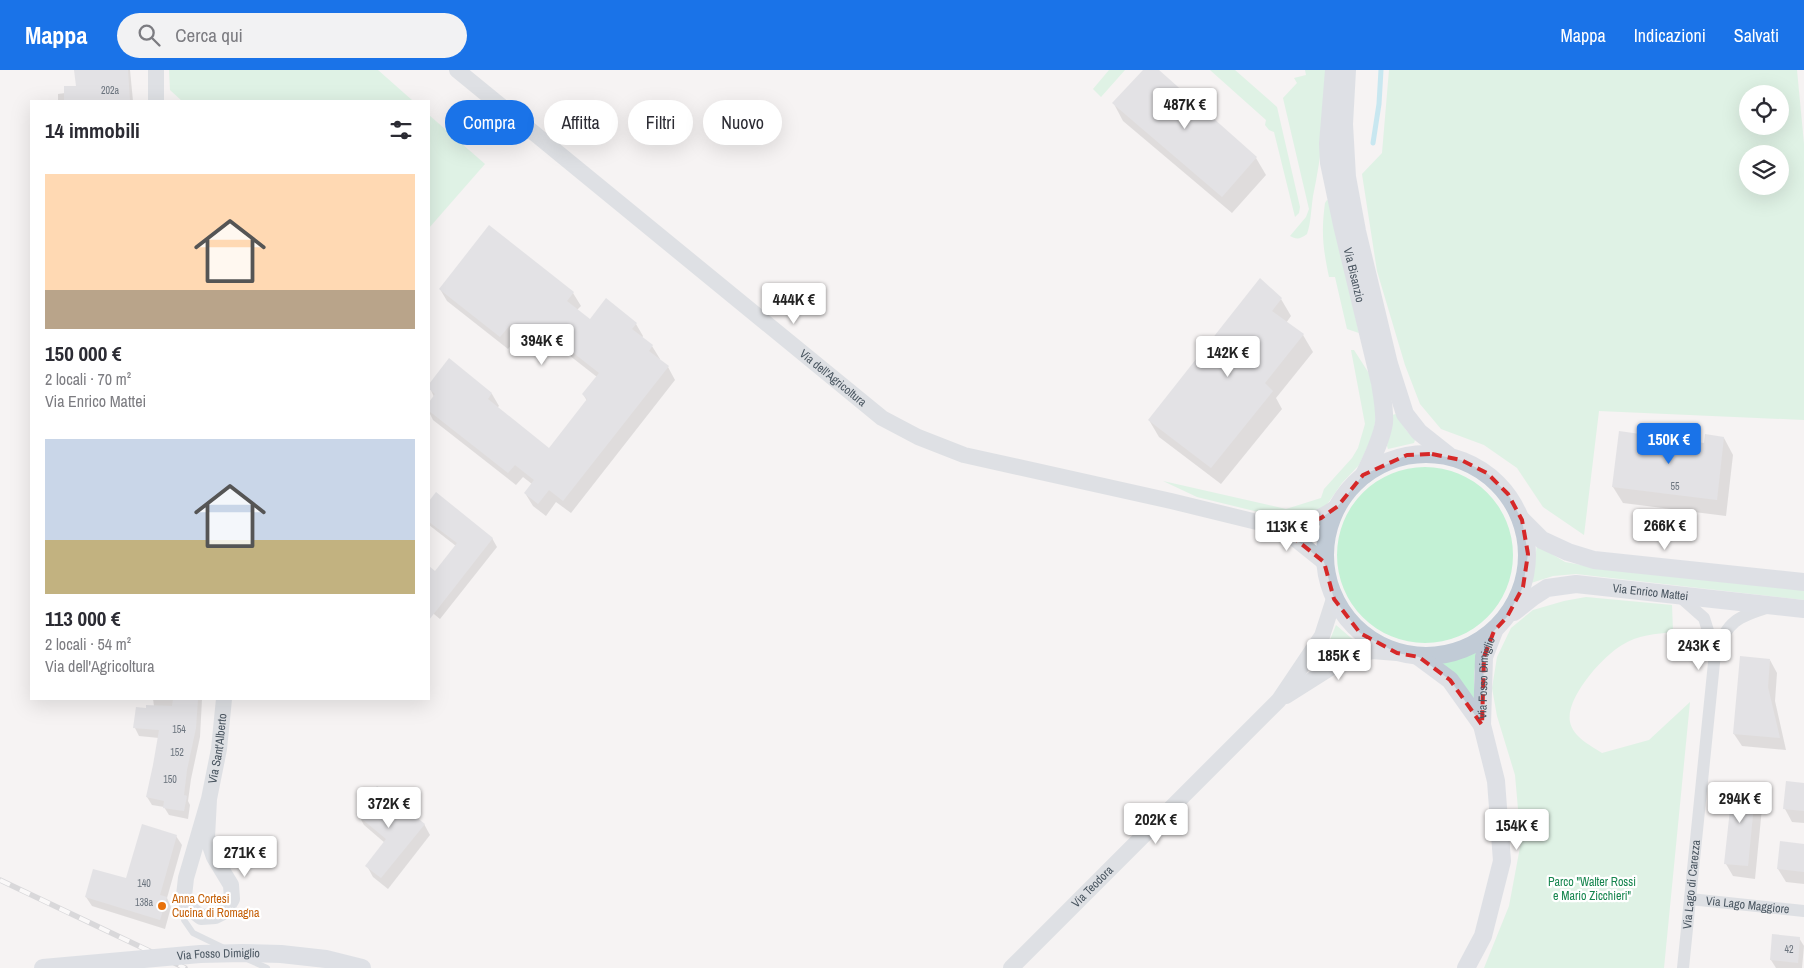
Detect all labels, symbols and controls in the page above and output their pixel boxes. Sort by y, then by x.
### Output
search box [117,13,467,58]
text: Mappa [25,19,87,51]
icon: search [135,21,163,49]
text: Cerca qui [175,22,243,48]
text: Mappa [1561,23,1606,48]
text: Indicazioni [1634,23,1706,48]
text: Salvati [1734,23,1779,48]
house number: 202a [101,84,120,97]
map controls [1739,85,1789,195]
button: locate [1739,85,1789,135]
pin: 487K € [1144,88,1226,130]
text: 487K € [1164,93,1206,115]
chip: Compra [445,100,534,145]
chip: Affitta [544,100,618,145]
chip: Filtri [628,100,693,145]
chip: Nuovo [703,100,782,145]
text: 14 immobili [45,116,140,145]
icon: filters [387,116,415,144]
button: layers [1739,145,1789,195]
icon: home [185,206,275,296]
street label: Via Bisanzio [1340,246,1368,304]
pin: 444K € [753,282,835,325]
text: 444K € [773,288,815,310]
pin: 394K € [501,324,583,366]
text: 394K € [521,329,563,351]
pin: 142K € [1187,336,1269,378]
text: 150 000 € [45,339,122,368]
text: 142K € [1207,341,1249,363]
street label: Via dell'Agricoltura [796,346,870,410]
text: 2 locali · 70 m² [45,368,131,390]
text: Via Enrico Mattei [45,390,146,412]
pin: 150K € [1628,422,1710,465]
text: 150K € [1648,428,1690,450]
icon: home [185,471,275,561]
house number: 55 [1670,480,1680,493]
pin: 266K € [1624,508,1706,551]
pin: 113K € [1246,510,1328,552]
text: 266K € [1644,514,1686,536]
text: 113K € [1266,515,1308,537]
street label: Via Enrico Mattei [1612,580,1689,604]
text: 113 000 € [45,604,121,633]
pin: 243K € [1658,628,1740,671]
text: 2 locali · 54 m² [45,633,131,655]
text: 243K € [1678,634,1720,656]
street label: Via Fosso Dimiglio [1474,635,1499,719]
pin: 185K € [1298,638,1380,681]
text: 185K € [1318,644,1360,666]
text: Via dell'Agricoltura [45,655,155,677]
street label: Via Sant'Alberto [204,713,231,785]
house number: 154 [172,723,186,736]
house number: 152 [170,746,184,759]
house number: 150 [163,773,177,786]
pin: 294K € [1699,782,1781,824]
pin: 372K € [348,786,430,829]
text: 294K € [1719,787,1761,809]
text: 372K € [368,792,410,814]
pin: 202K € [1115,802,1197,845]
text: 202K € [1135,808,1177,830]
pin: 154K € [1476,808,1558,851]
text: 154K € [1496,814,1538,836]
pin: 271K € [204,836,286,878]
street label: Via Lago di Carezza [1679,838,1704,930]
text: 271K € [224,841,266,863]
street label: Via Teodora [1068,862,1117,911]
park label: Parco "Walter Rossi e Mario Zicchieri" [1548,874,1636,904]
house number: 140 [137,877,151,890]
place label: Anna Cortesi Cucina di Romagna [171,891,260,921]
street label: Via Lago Maggiore [1705,893,1790,917]
house number: 138a [135,896,154,909]
marker: Anna Cortesi Cucina di Romagna [156,900,168,912]
house number: 42 [1784,943,1794,956]
street label: Via Fosso Dimiglio [176,945,260,964]

